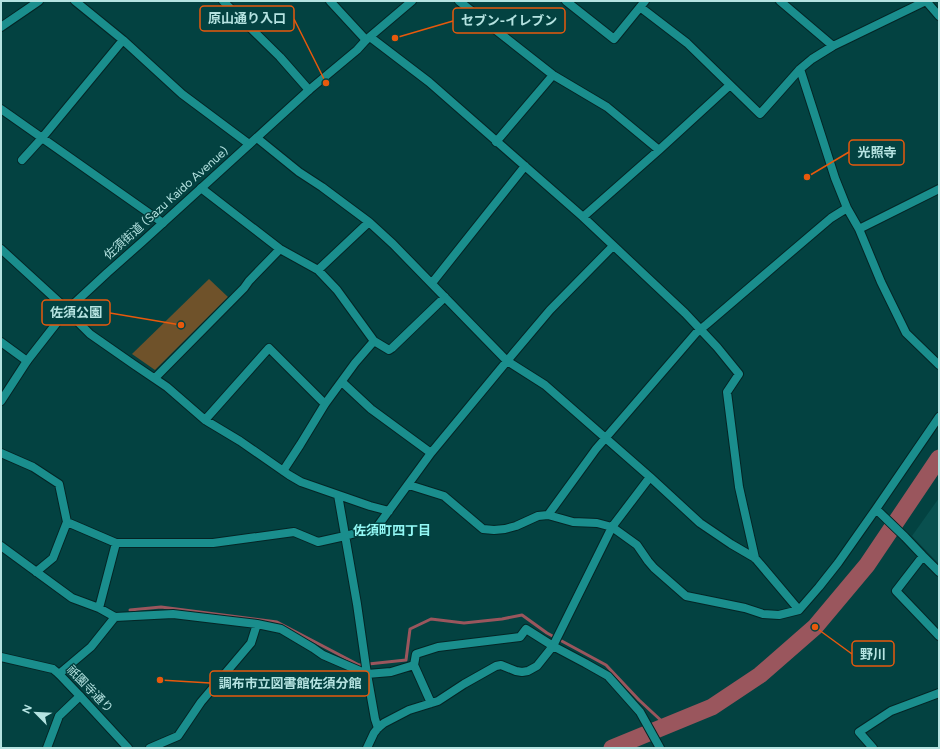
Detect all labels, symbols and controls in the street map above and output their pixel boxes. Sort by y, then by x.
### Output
callout: 原山通り入口 [200,6,294,31]
callout: セブン-イレブン [453,8,565,33]
text: 原山通り入口 [208,11,286,26]
text: セブン-イレブン [461,13,557,28]
callout: 光照寺 [849,140,904,165]
street label: 佐須街道 (Sazu Kaido Avenue) [101,144,231,262]
text: 光照寺 [857,145,897,160]
callout: 佐須公園 [42,300,110,325]
text: 佐須公園 [50,305,102,320]
district label: 佐須町四丁目 [353,523,431,538]
callout: 野川 [852,641,894,666]
text: 野川 [860,647,886,662]
street label: 祇園寺通り [64,663,116,715]
callout: 調布市立図書館佐須分館 [210,671,369,696]
text: 調布市立図書館佐須分館 [218,676,362,691]
north arrow [16,693,56,733]
text: N [20,703,35,716]

